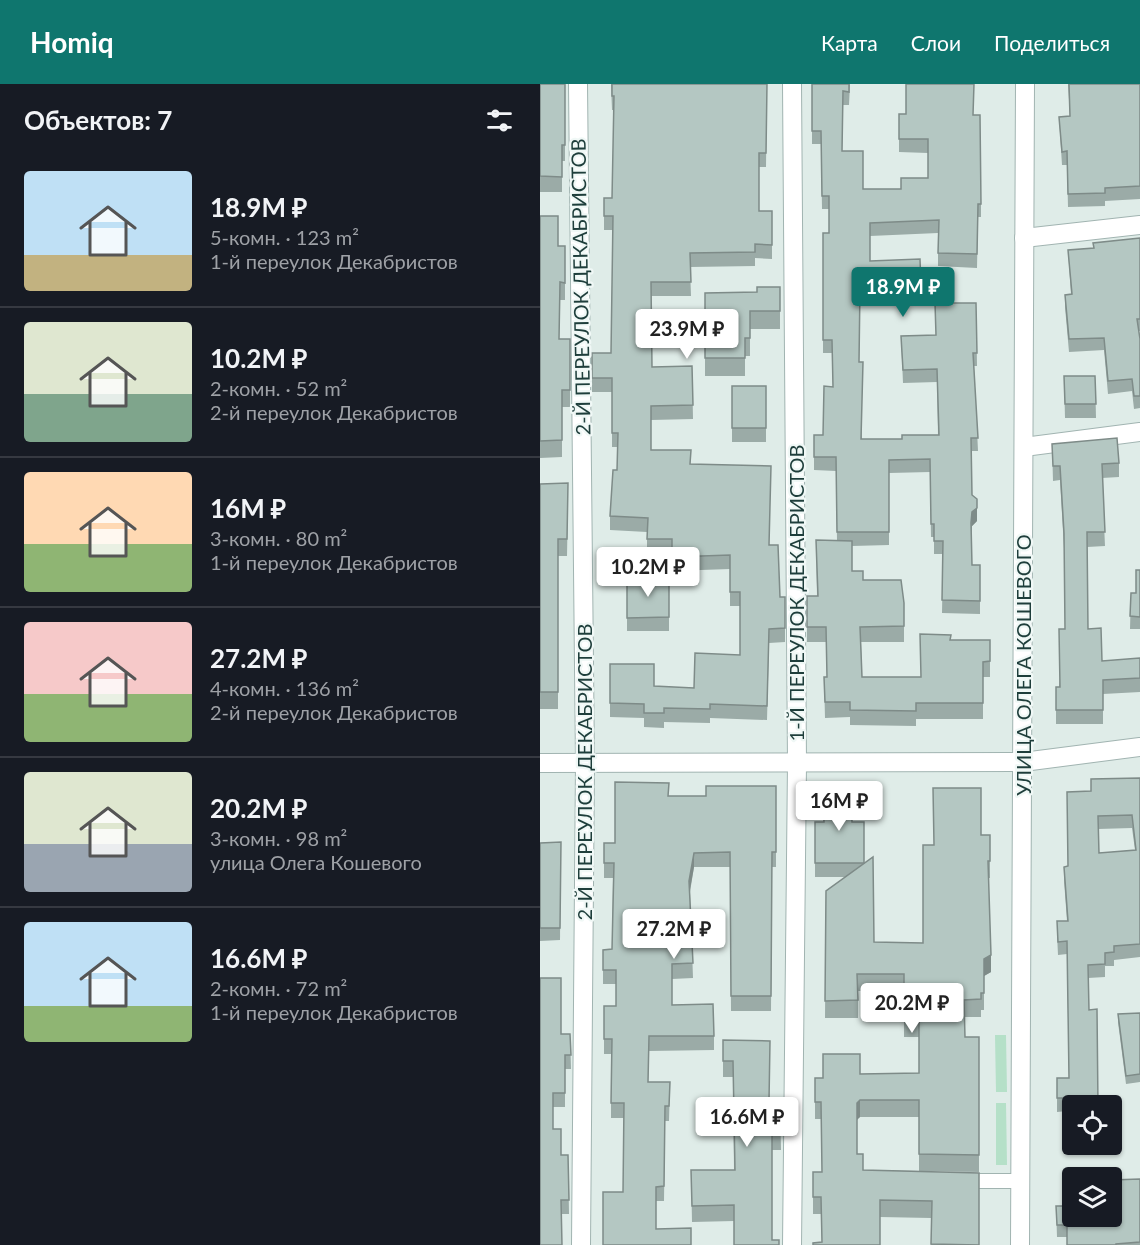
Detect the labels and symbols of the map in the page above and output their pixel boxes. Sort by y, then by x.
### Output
street label: 2-Й ПЕРЕУЛОК ДЕКАБРИСТОВ [565,138,595,436]
pin: 18.9M ₽ [848,267,958,318]
pin: 23.9M ₽ [632,309,742,360]
street label: 1-Й ПЕРЕУЛОК ДЕКАБРИСТОВ [784,445,808,741]
street label: УЛИЦА ОЛЕГА КОШЕВОГО [1011,534,1035,796]
pin: 10.2M ₽ [593,547,703,598]
street label: 2-Й ПЕРЕУЛОК ДЕКАБРИСТОВ [572,624,596,920]
pin: 16M ₽ [797,781,881,832]
pin: 27.2M ₽ [619,909,729,960]
pin: 20.2M ₽ [857,983,967,1034]
pin: 16.6M ₽ [692,1097,802,1148]

